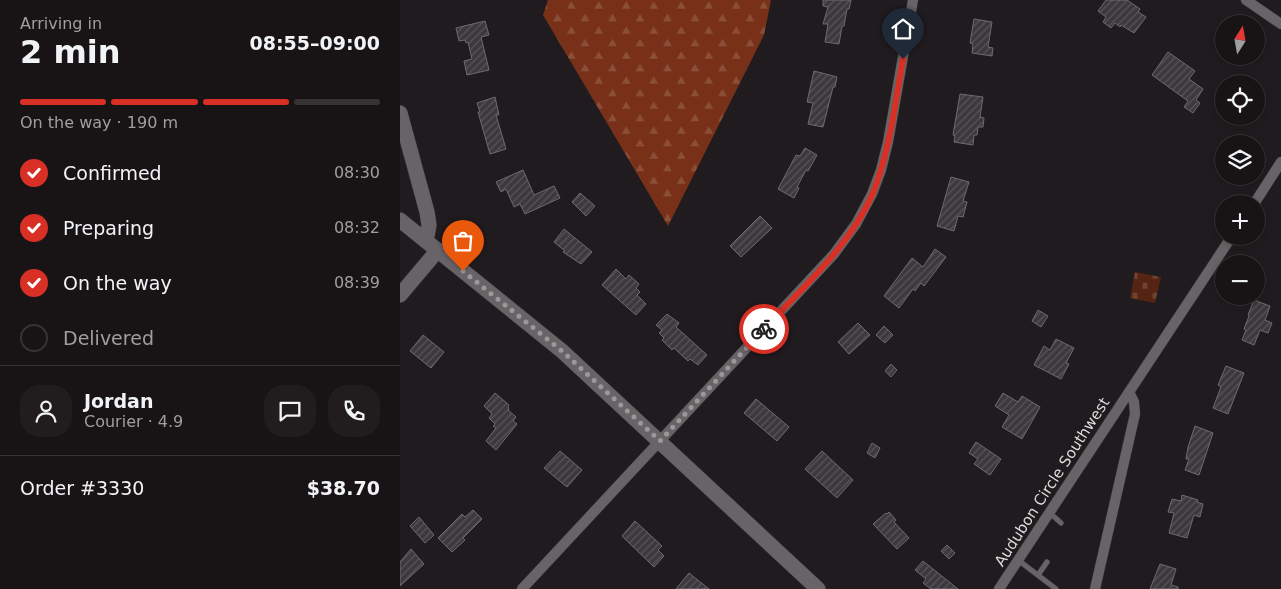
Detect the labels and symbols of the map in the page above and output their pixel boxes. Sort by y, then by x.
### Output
pin [882,8,924,59]
north arrow [1215,15,1265,65]
pin [442,220,484,271]
courier [739,304,789,354]
street label: Audubon Circle Southwest [991,394,1113,570]

